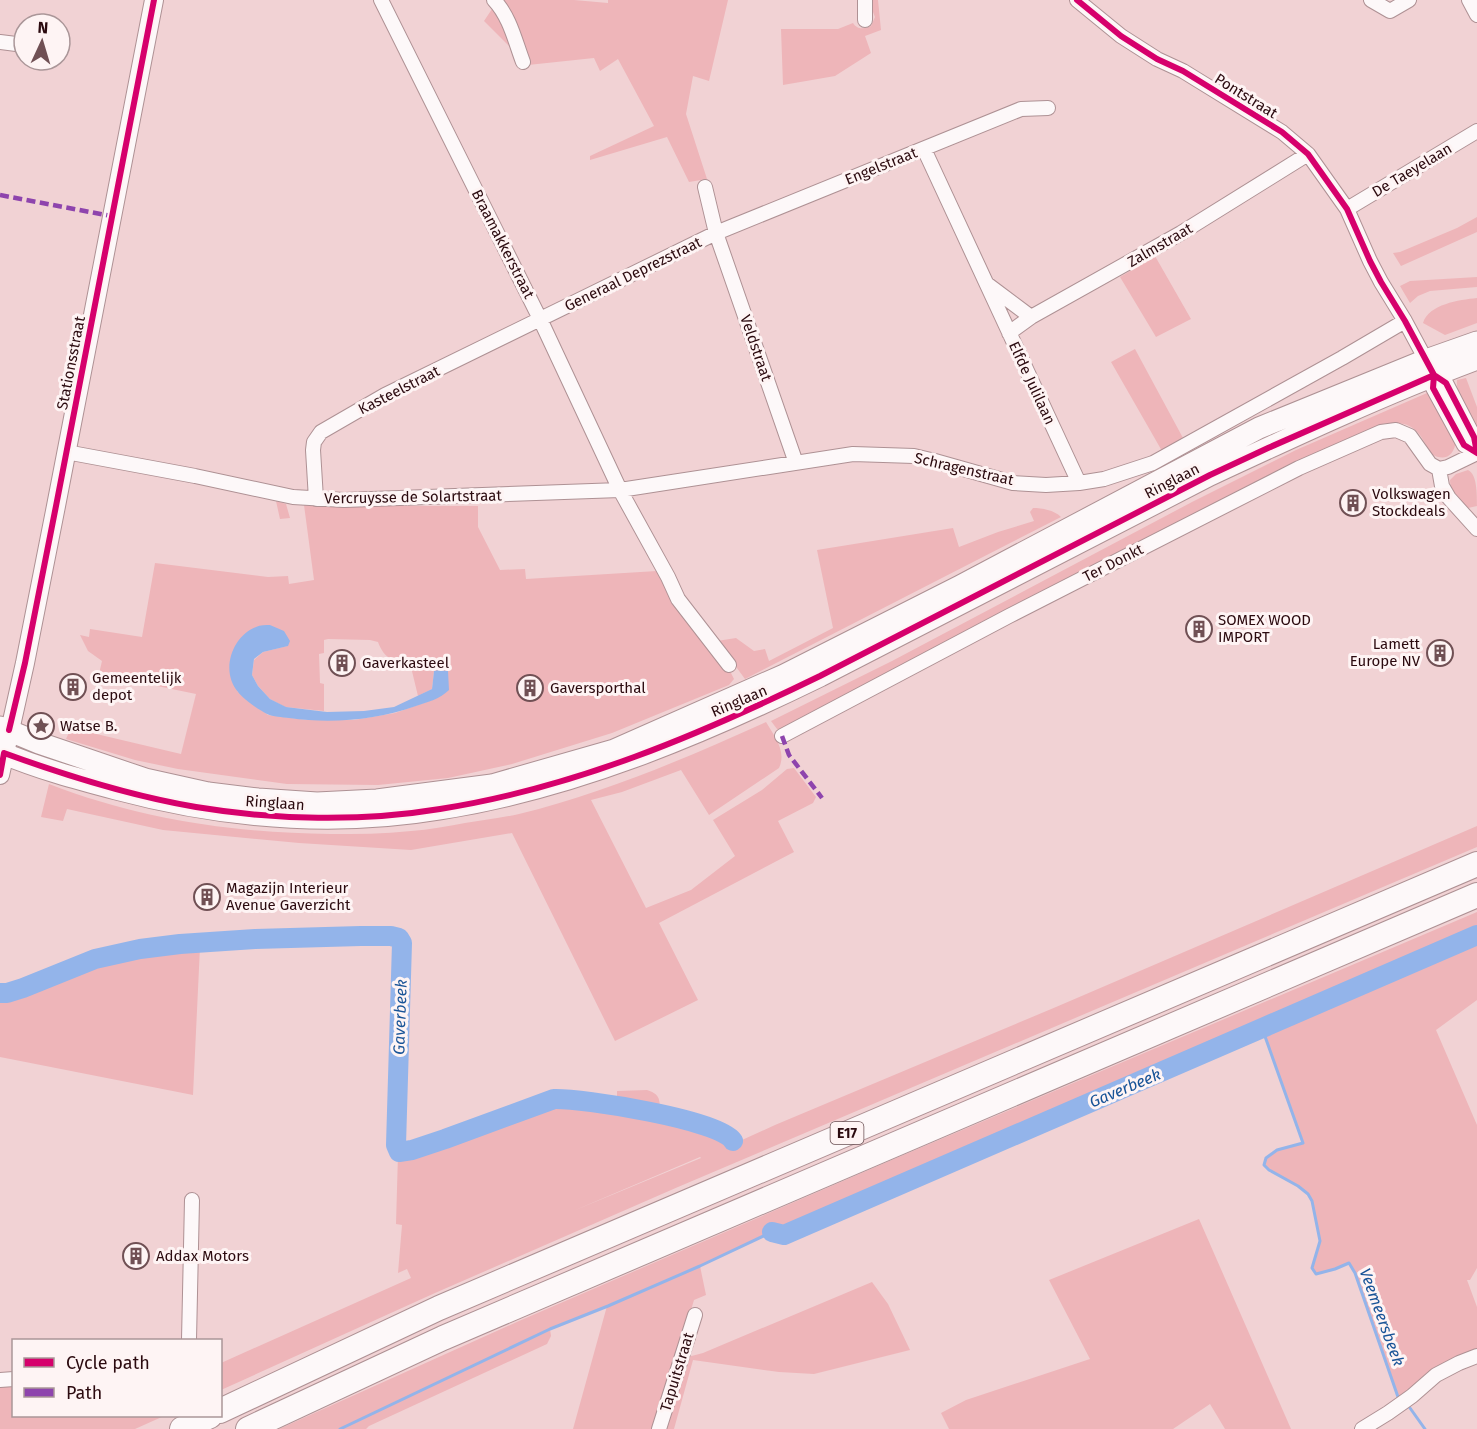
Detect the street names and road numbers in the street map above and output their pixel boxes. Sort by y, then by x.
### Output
street label: Pontstraat [1211,70,1281,123]
street label: De Taeyelaan [1369,139,1455,201]
street label: Engelstraat [842,143,920,189]
street label: Braamakkerstraat [468,186,539,302]
street label: Zalmstraat [1124,219,1196,271]
street label: Generaal Deprezstraat [562,233,705,315]
street label: Veldstraat [736,313,776,384]
street label: Stationsstraat [53,314,89,411]
street label: Elfde Julilaan [1005,339,1059,427]
street label: Kasteelstraat [355,362,443,418]
street label: Schragenstraat [913,449,1016,489]
street label: Ringlaan [1142,460,1202,502]
street label: Vercruysse de Solartstraat [324,486,502,508]
street label: Ter Donkt [1080,540,1147,586]
street label: Ringlaan [708,681,770,721]
street label: Ringlaan [245,792,305,814]
road number: E17 [830,1122,864,1144]
street label: Tapuitstraat [656,1330,698,1414]

